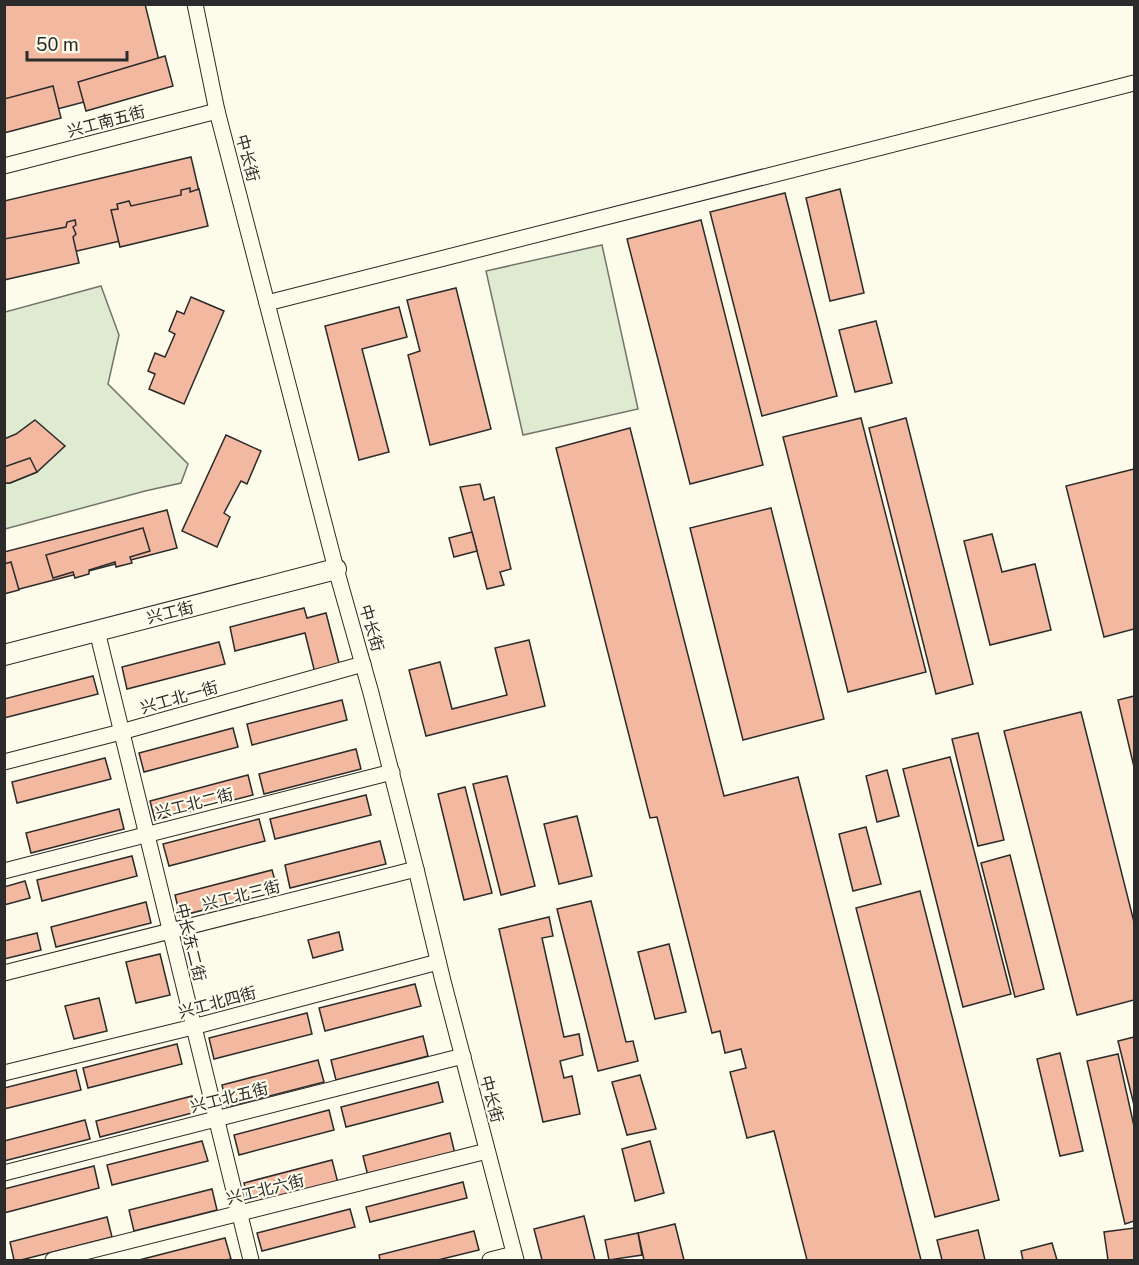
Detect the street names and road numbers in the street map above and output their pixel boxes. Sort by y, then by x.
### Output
street label: 兴工南五街 [65,102,147,141]
street label: 中长街 [232,132,263,184]
street label: 兴工街 [145,597,196,628]
street label: 中长街 [356,602,387,654]
street label: 兴工北一街 [138,677,220,718]
street label: 兴工北二街 [153,785,235,822]
street label: 兴工北三街 [200,877,282,914]
street label: 中长东二街 [172,901,209,983]
street label: 兴工北四街 [176,983,258,1022]
street label: 中长街 [476,1073,507,1125]
street label: 兴工北五街 [188,1079,270,1116]
street label: 兴工北六街 [224,1171,306,1208]

